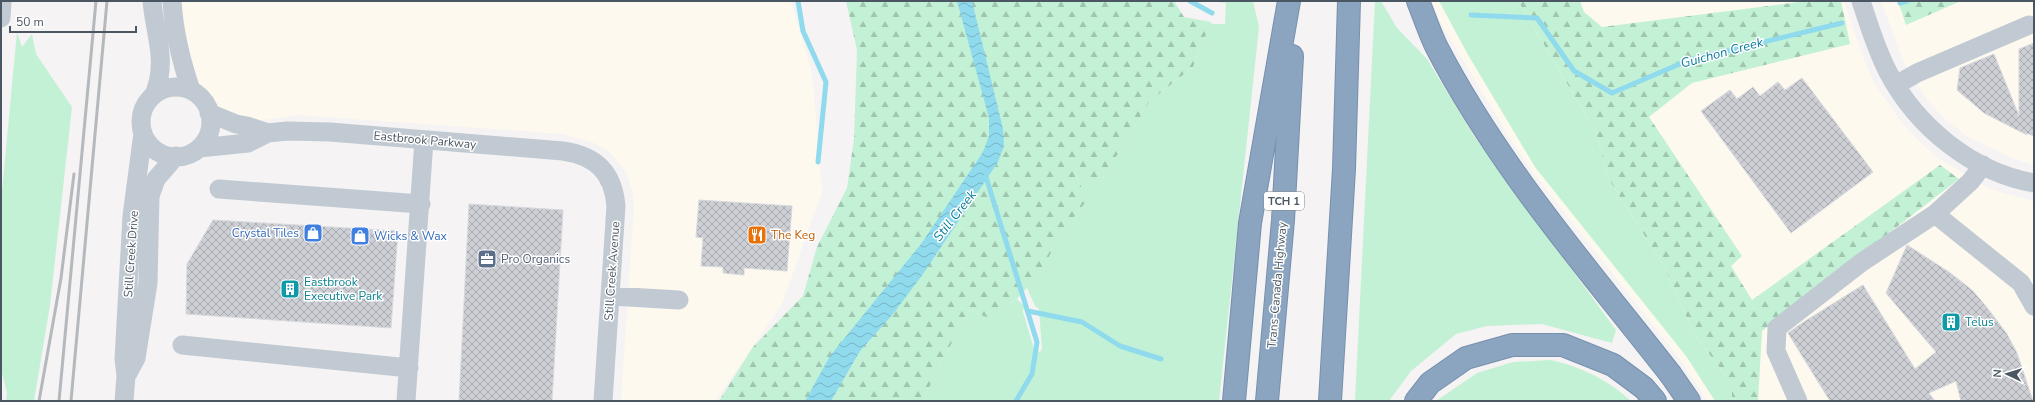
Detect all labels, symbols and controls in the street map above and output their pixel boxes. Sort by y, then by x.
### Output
scale bar [10,8,136,34]
text: 50 m [16,14,44,30]
water label: Guichon Creek [1679,33,1766,73]
street label: Eastbrook Parkway [373,128,478,153]
water label: Still Creek [929,186,981,245]
road number: TCH 1 [1264,192,1304,210]
street label: Still Creek Drive [120,210,142,298]
street label: Trans-Canada Highway [1264,220,1291,349]
street label: Still Creek Avenue [601,221,623,321]
shop icon: Crystal Tiles [302,222,324,244]
restaurant icon: The Keg [746,224,768,246]
place label: Crystal Tiles [232,225,299,241]
shop icon: Wicks & Wax [349,225,371,247]
place label: The Keg [771,227,815,243]
place label: Wicks & Wax [374,228,448,244]
office icon: Pro Organics [476,248,498,270]
place label: Pro Organics [501,251,570,267]
place label: Eastbrook Executive Park [304,274,383,304]
building icon: Eastbrook Executive Park [279,278,301,300]
building icon: Telus [1940,311,1962,333]
place label: Telus [1965,314,1994,330]
north arrow [1987,354,2027,394]
text: N [1990,369,2005,378]

